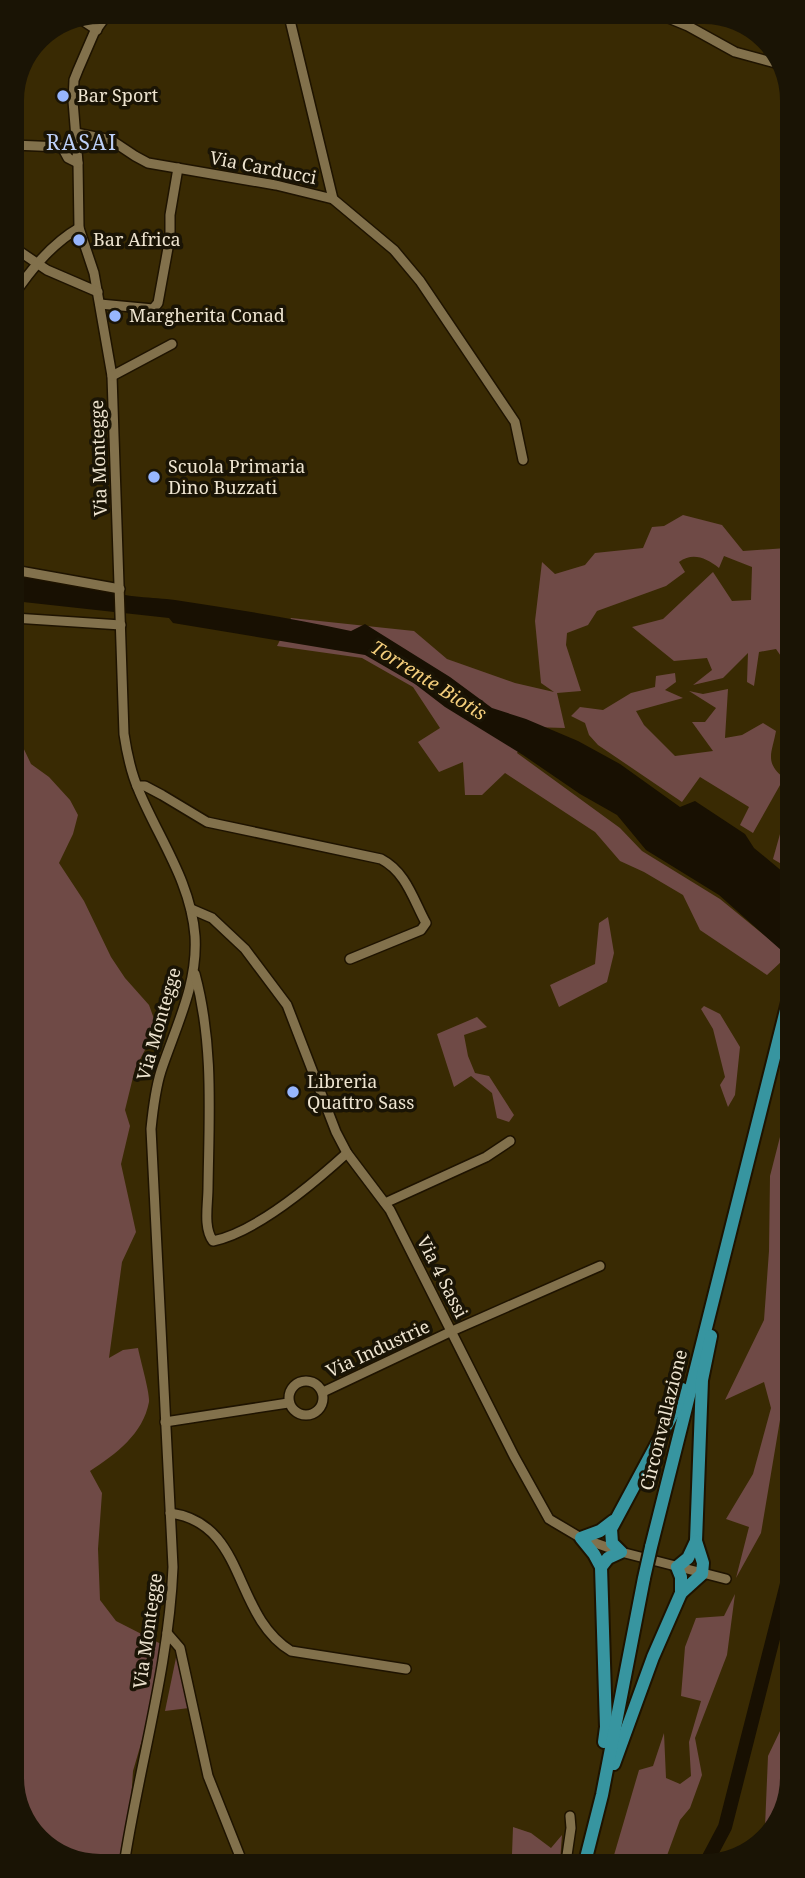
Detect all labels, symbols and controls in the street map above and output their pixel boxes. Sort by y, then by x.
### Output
place label: Bar Sport [77,83,158,107]
marker: Bar Sport [55,88,71,104]
district label: RASAI [46,128,118,156]
street label: Via Carducci [208,145,319,189]
place label: Bar Africa [93,227,181,251]
marker: Bar Africa [71,232,87,248]
place label: Margherita Conad [129,303,285,327]
marker: Margherita Conad [107,308,123,324]
street label: Via Montegge [84,399,112,517]
place label: Scuola Primaria Dino Buzzati [168,454,305,499]
marker: Scuola Primaria Dino Buzzati [146,469,162,485]
water label: Torrente Biotis [366,634,492,726]
street label: Via Montegge [130,964,186,1083]
place label: Libreria Quattro Sass [307,1069,414,1114]
marker: Libreria Quattro Sass [285,1084,301,1100]
street label: Via 4 Sassi [412,1231,474,1322]
street label: Via Industrie [322,1314,433,1383]
street label: Circonvallazione [634,1347,692,1493]
street label: Via Montegge [127,1571,167,1690]

